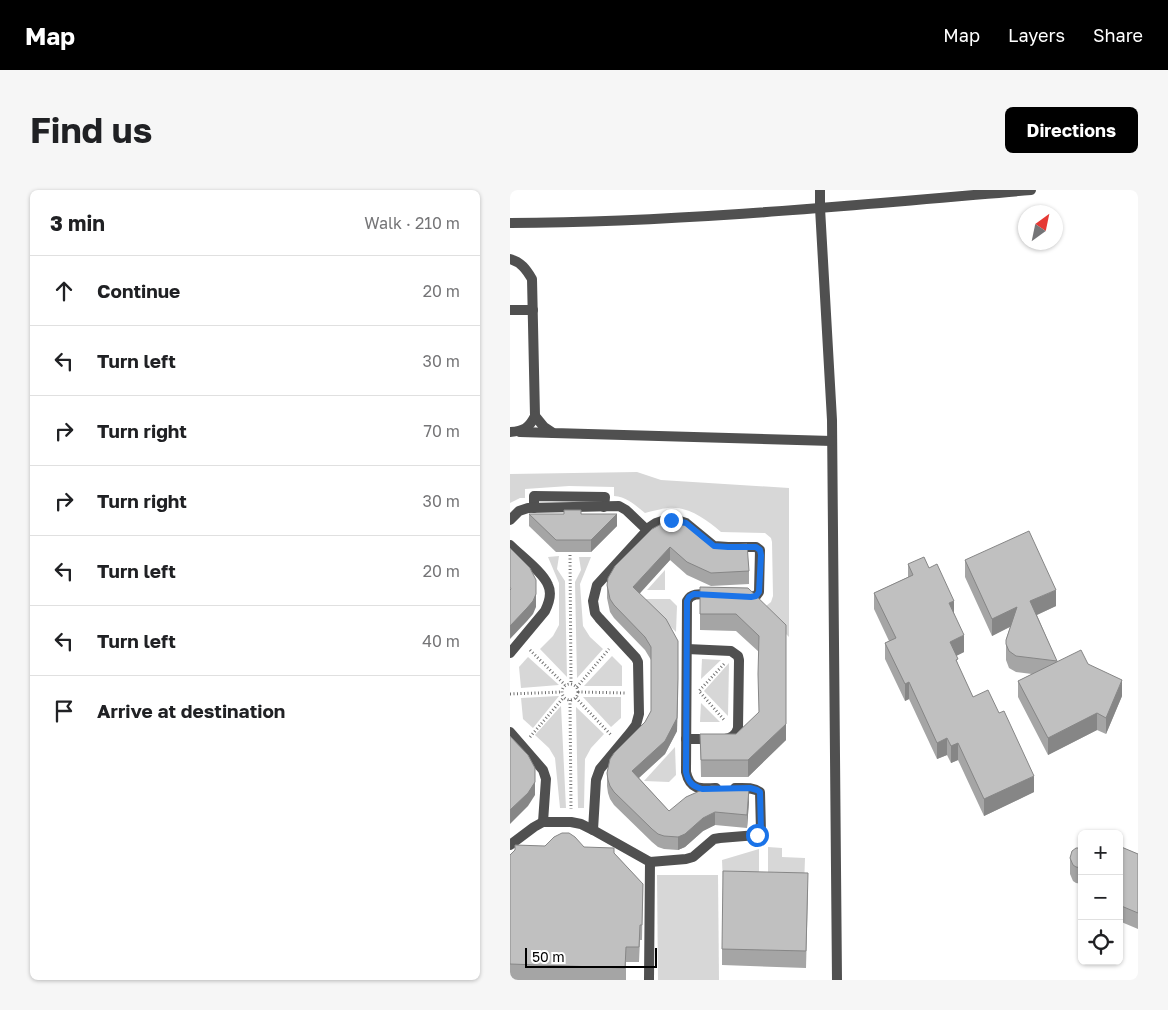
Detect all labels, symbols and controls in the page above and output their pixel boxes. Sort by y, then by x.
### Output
text: Map [25,21,75,50]
text: Map [943,24,980,46]
text: Layers [1008,24,1065,46]
text: Share [1093,24,1143,46]
button: Directions [1005,107,1138,153]
text: Find us [30,109,152,151]
north arrow [1018,205,1063,250]
text: 3 min [50,210,105,236]
text: Walk · 210 m [364,213,460,233]
icon: ahead [50,277,78,305]
text: Continue [97,279,180,302]
text: 20 m [423,281,460,301]
icon: left [50,347,78,375]
text: Turn left [97,349,176,372]
text: 30 m [423,351,460,371]
icon: right [50,417,78,445]
text: Turn right [97,419,187,442]
text: 70 m [423,421,460,441]
icon: right [50,487,78,515]
text: Turn right [97,489,187,512]
text: 30 m [423,491,460,511]
route end [660,509,683,532]
icon: left [50,557,78,585]
text: Turn left [97,559,176,582]
text: 20 m [423,561,460,581]
icon: left [50,627,78,655]
text: Turn left [97,629,176,652]
text: 40 m [422,631,460,651]
icon: arrive [50,697,78,725]
text: Arrive at destination [97,699,285,722]
route start [746,824,769,847]
map controls [1078,830,1123,965]
button: + [1078,830,1123,875]
button: − [1078,875,1123,920]
button: locate [1078,920,1123,965]
scale bar [525,945,658,968]
text: 50 m [532,948,565,965]

